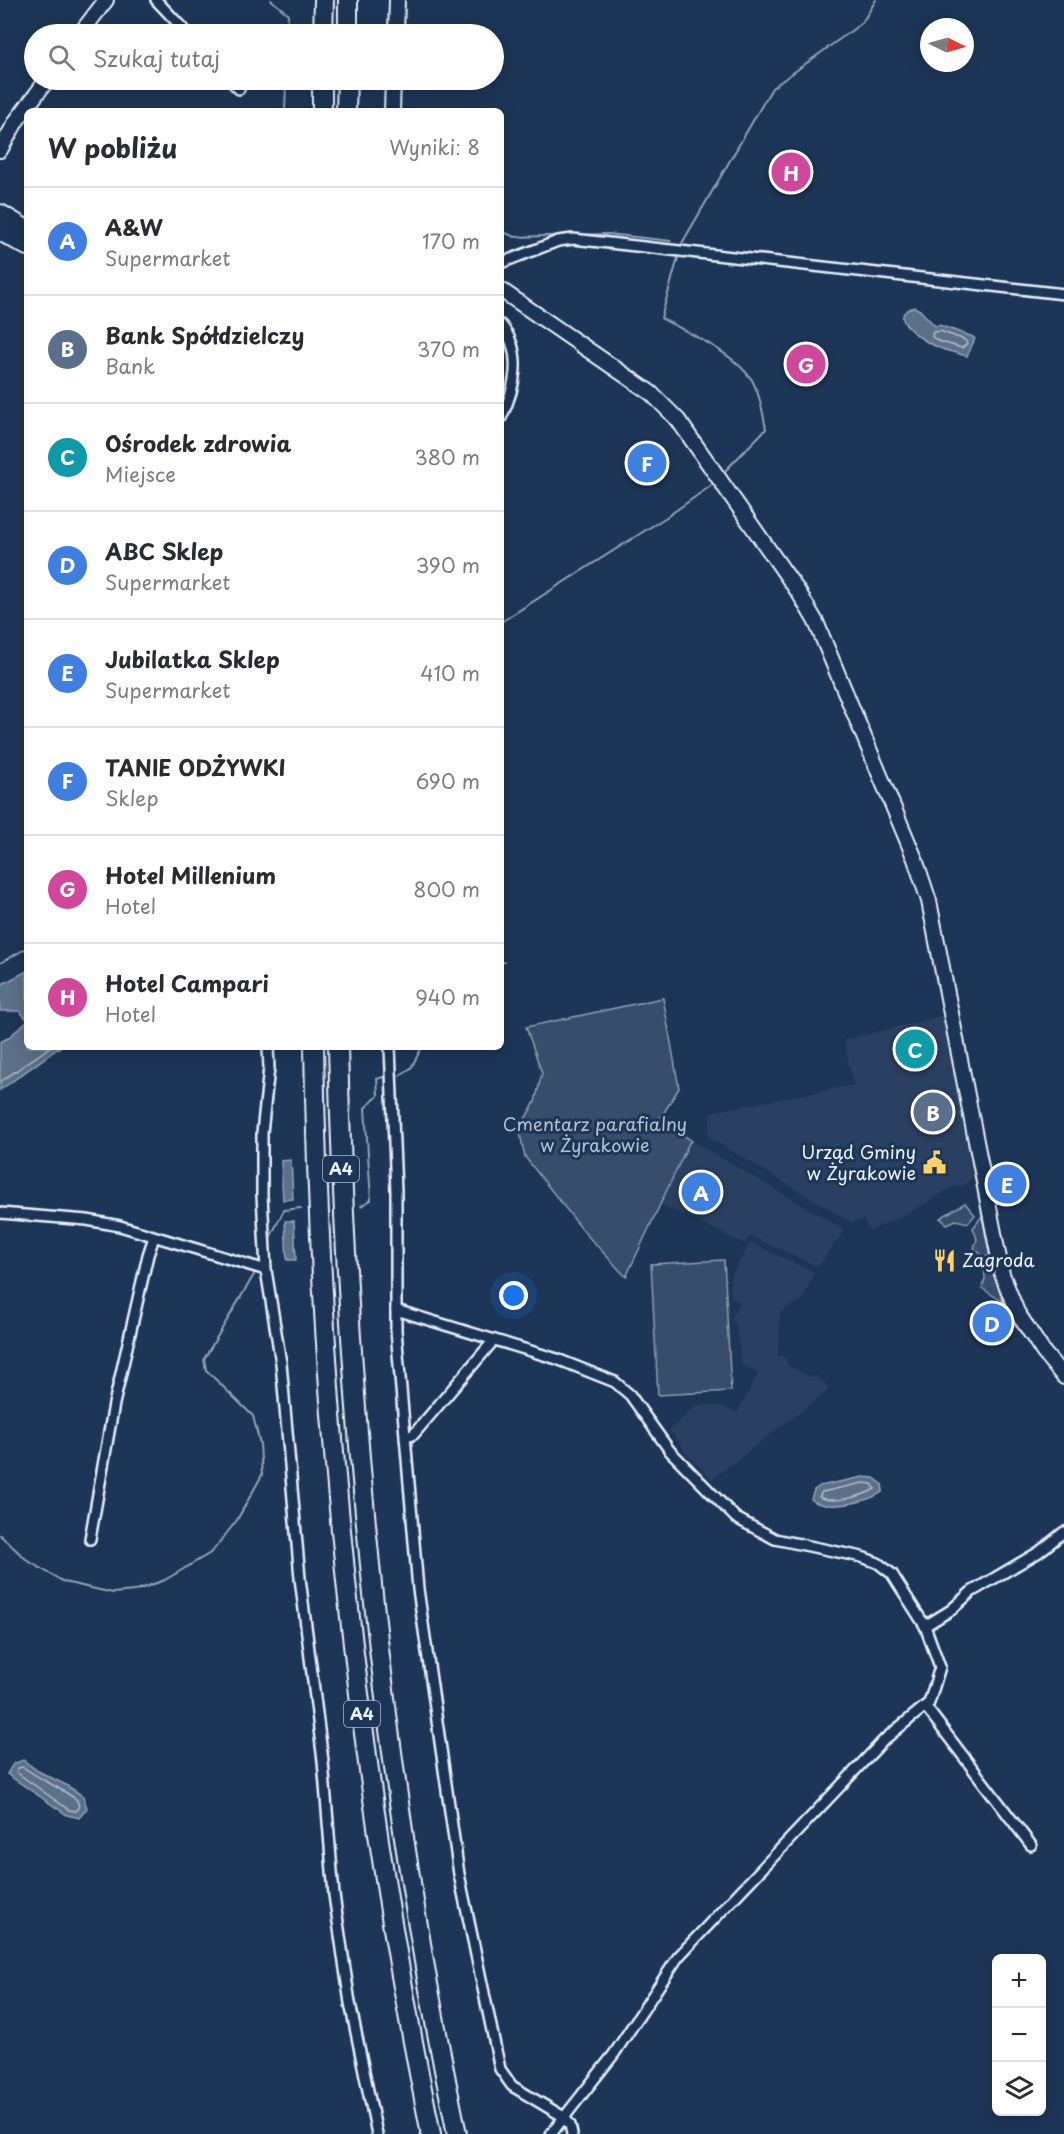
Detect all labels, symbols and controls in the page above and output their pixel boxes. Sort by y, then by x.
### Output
north arrow [920,18,974,72]
search box [24,24,504,90]
icon: search [45,41,78,74]
text: Szukaj tutaj [93,41,220,74]
text: W pobliżu [48,128,177,167]
text: Wyniki: 8 [389,132,480,162]
pin: H [772,150,810,195]
text: A&W [105,210,163,243]
text: A [60,226,75,256]
text: 170 m [422,226,480,256]
text: Supermarket [105,243,231,273]
text: Bank Spółdzielczy [105,318,304,351]
text: B [61,334,74,364]
text: 370 m [417,334,480,364]
pin: G [786,342,826,386]
text: Bank [105,351,155,381]
text: Ośrodek zdrowia [105,426,291,459]
pin: F [628,440,666,486]
text: C [60,442,75,472]
text: 380 m [414,442,480,472]
text: Miejsce [105,459,176,489]
text: ABC Sklep [105,534,223,567]
text: D [60,550,75,580]
text: 390 m [416,550,480,580]
text: Supermarket [105,567,231,597]
text: Jubilatka Sklep [105,642,280,675]
text: E [61,658,74,688]
text: 410 m [420,658,480,688]
text: Supermarket [105,675,231,705]
text: TANIE ODŻYWKI [105,750,286,783]
text: F [62,766,73,796]
text: 690 m [416,766,480,796]
text: Sklep [105,783,159,813]
text: Hotel Millenium [105,858,276,891]
text: G [59,874,76,904]
text: 800 m [413,874,480,904]
text: Hotel [105,891,156,921]
text: Hotel Campari [105,966,269,999]
text: H [60,982,75,1012]
text: 940 m [415,982,480,1012]
text: Hotel [105,999,156,1029]
pin: C [896,1026,934,1072]
pin: B [914,1090,952,1134]
park label: Cmentarz parafialny w Żyrakowie [503,1110,687,1158]
place label: Urząd Gminy w Żyrakowie [801,1138,916,1186]
public building icon: Urząd Gminy w Żyrakowie [921,1150,947,1176]
road number: A4 [323,1156,359,1182]
pin: E [988,1162,1026,1206]
pin: A [682,1170,720,1214]
place label: Zagroda [962,1246,1034,1273]
restaurant icon: Zagroda [931,1248,957,1274]
your location [499,1281,528,1310]
pin: D [972,1300,1012,1346]
road number: A4 [344,1701,380,1727]
map controls [992,1954,1046,2116]
button: + [992,1954,1046,2008]
button: − [992,2008,1046,2062]
button: layers [992,2062,1046,2116]

